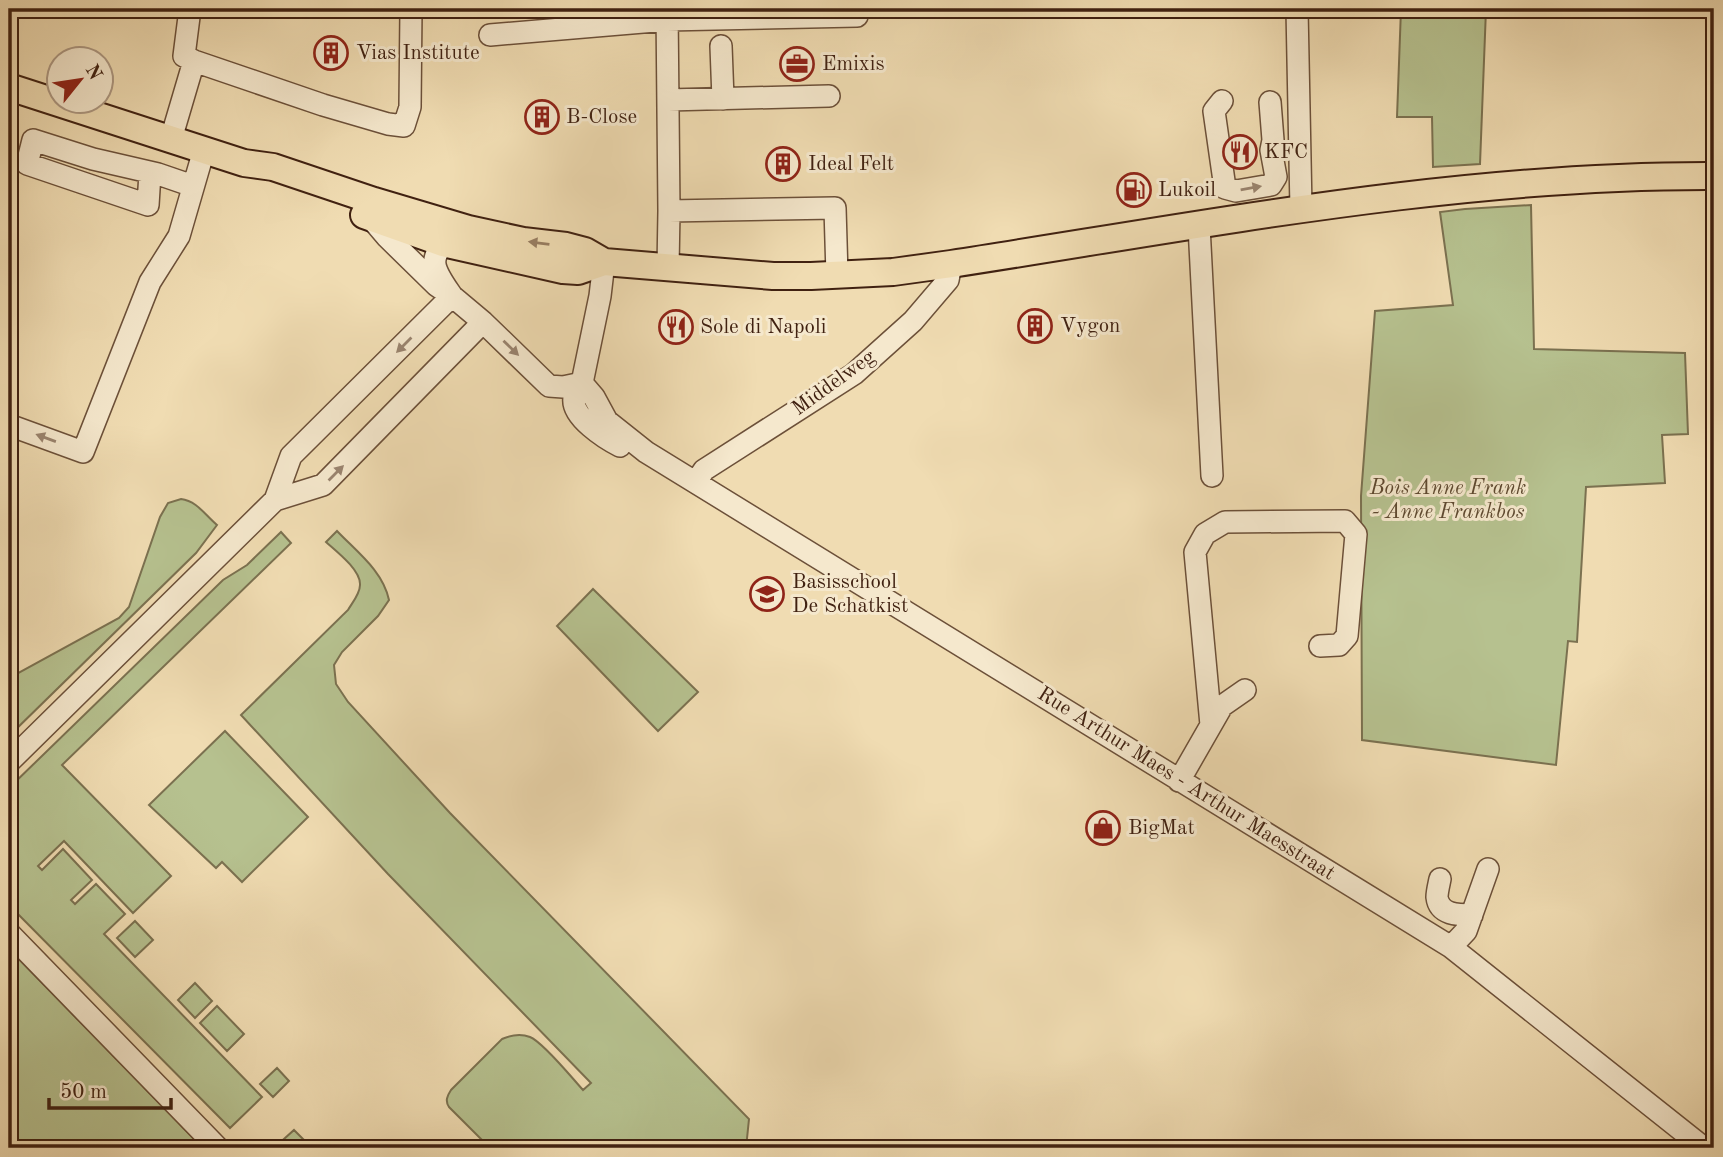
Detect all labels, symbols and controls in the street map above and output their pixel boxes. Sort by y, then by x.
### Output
building icon: Vias Institute [312,34,350,72]
place label: Vias Institute [356,43,480,64]
office icon: Emixis [778,45,816,83]
north arrow [46,46,116,116]
place label: Emixis [822,54,885,75]
text: N [81,62,105,84]
building icon: B-Close [523,98,561,136]
place label: B-Close [566,107,637,128]
restaurant icon: KFC [1221,133,1259,171]
place label: KFC [1264,142,1308,163]
building icon: Ideal Felt [764,145,802,183]
place label: Ideal Felt [808,154,894,175]
fuel station icon: Lukoil [1115,171,1153,209]
place label: Lukoil [1158,180,1216,201]
one-way arrow [1240,182,1262,193]
one-way arrow [528,237,550,248]
building icon: Vygon [1016,307,1054,345]
restaurant icon: Sole di Napoli [657,308,695,346]
place label: Vygon [1060,316,1120,337]
place label: Sole di Napoli [700,317,826,338]
one-way arrow [395,336,412,353]
one-way arrow [502,340,519,357]
street label: Middelweg [789,346,880,420]
one-way arrow [35,433,56,444]
one-way arrow [327,465,343,482]
park label: Bois Anne Frank - Anne Frankbos [1369,478,1526,523]
place label: Basisschool De Schatkist [792,572,908,617]
school or university icon: Basisschool De Schatkist [748,575,786,613]
street label: Rue Arthur Maes - Arthur Maesstraat [1034,683,1338,885]
shop icon: BigMat [1084,809,1122,847]
place label: BigMat [1128,818,1195,839]
scale bar [49,1066,172,1110]
text: 50 m [60,1082,107,1103]

